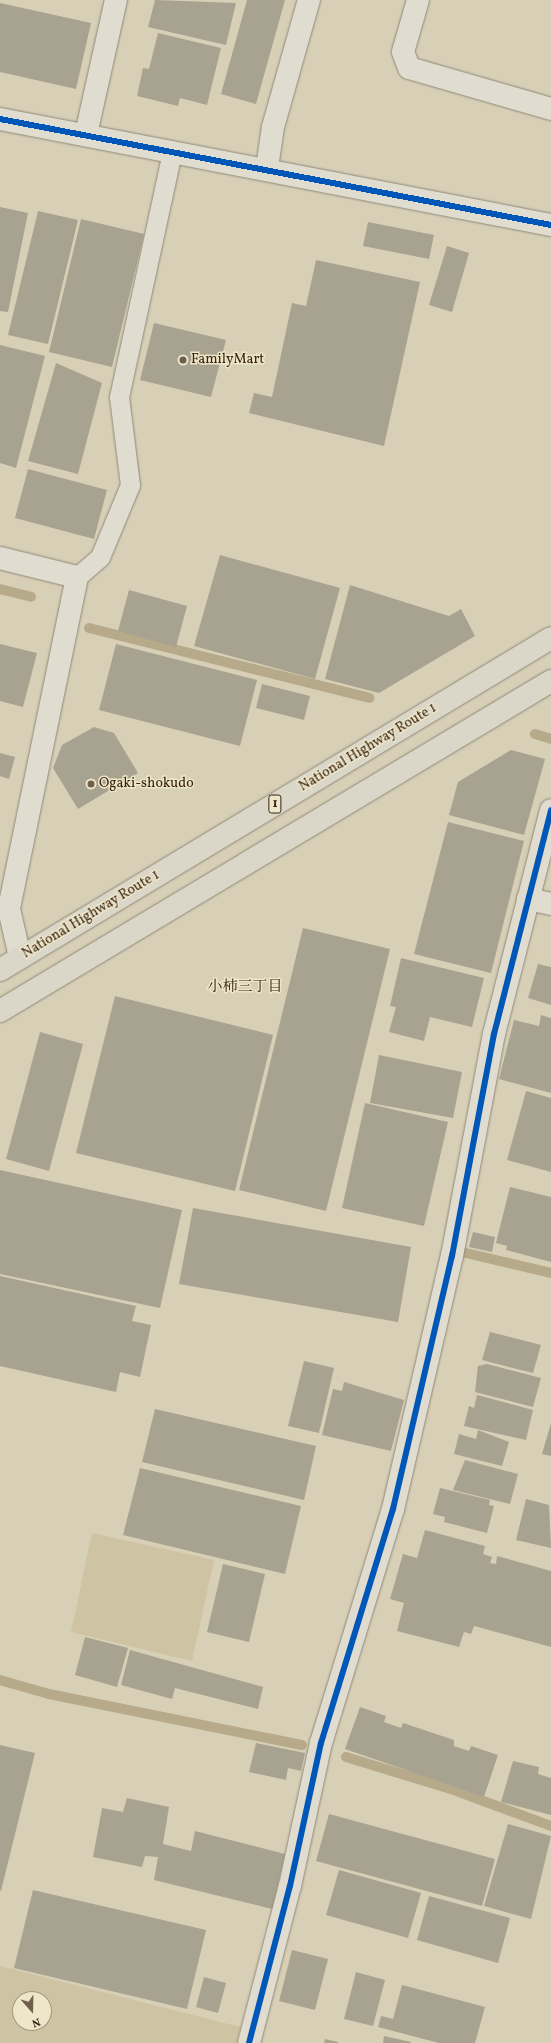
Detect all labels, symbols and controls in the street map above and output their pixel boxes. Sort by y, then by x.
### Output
place label: FamilyMart [191,352,264,368]
marker: FamilyMart [178,355,188,365]
street label: National Highway Route 1 [296,700,440,796]
place label: Ogaki-shokudo [99,776,194,792]
marker: Ogaki-shokudo [86,779,96,789]
road number: 1 [268,793,282,815]
street label: National Highway Route 1 [19,867,163,963]
district label: 小柿三丁目 [208,979,282,997]
north arrow [12,1991,52,2031]
text: N [30,2013,42,2030]

